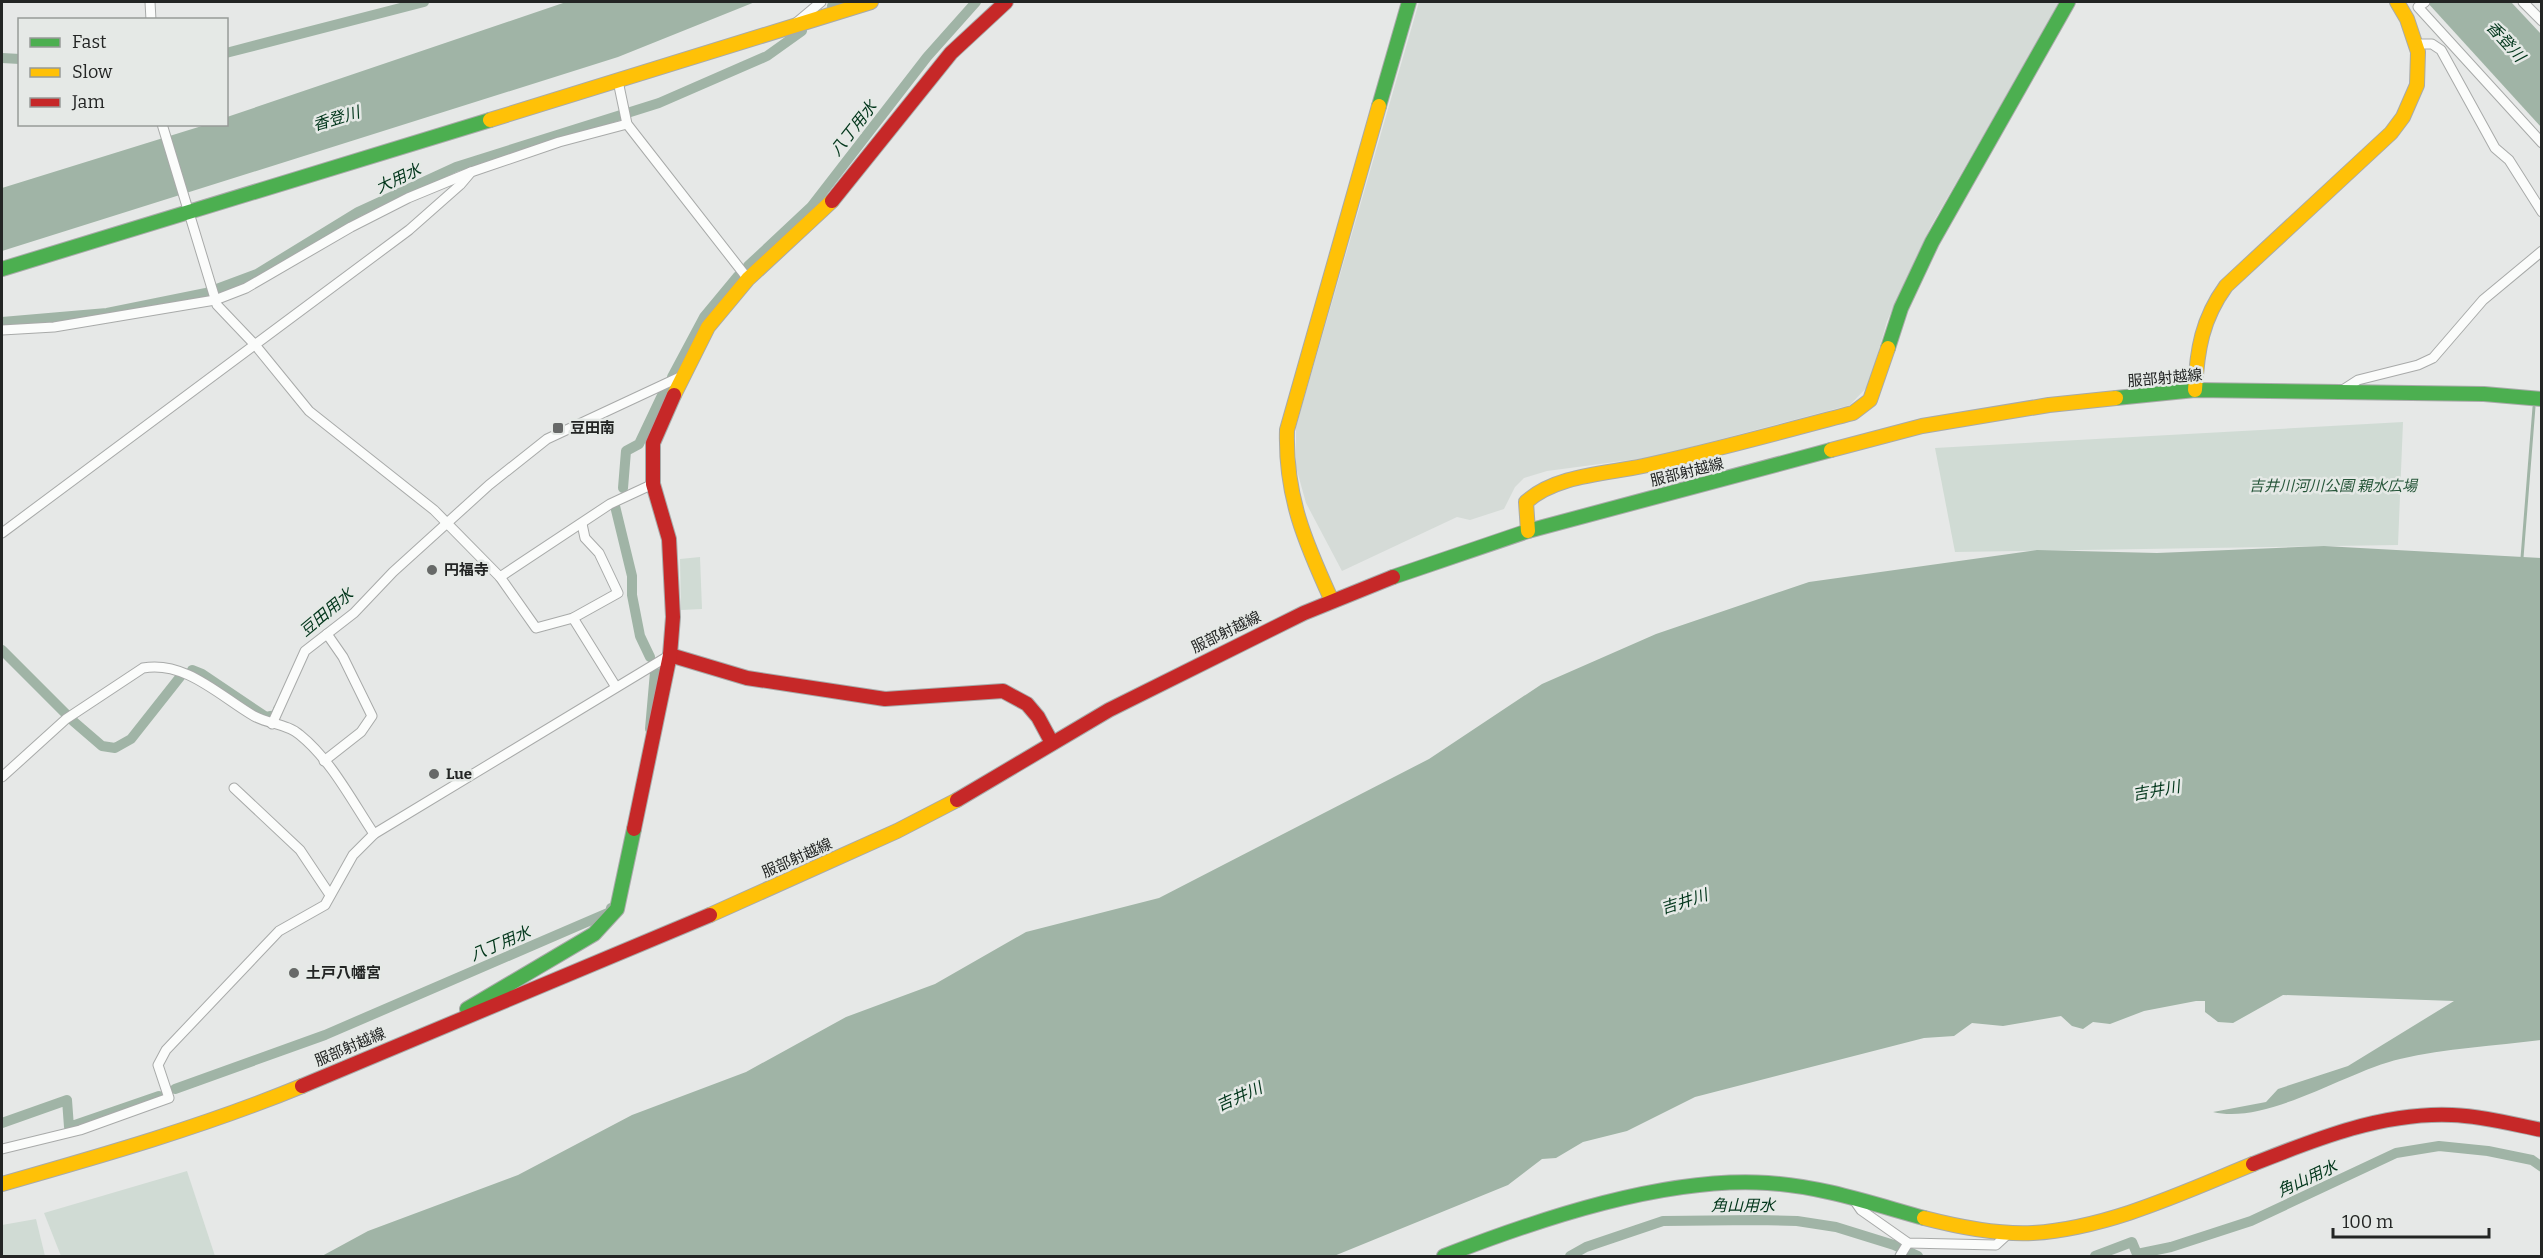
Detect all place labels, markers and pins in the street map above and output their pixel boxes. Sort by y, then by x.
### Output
place label: 豆田南 [570,419,615,437]
marker: 豆田南 [551,421,565,435]
place label: 円福寺 [444,561,489,579]
marker: 円福寺 [425,563,439,577]
place label: Lue [446,765,472,783]
marker: Lue [427,767,441,781]
place label: 土戸八幡宮 [306,964,381,982]
marker: 土戸八幡宮 [287,966,301,980]

